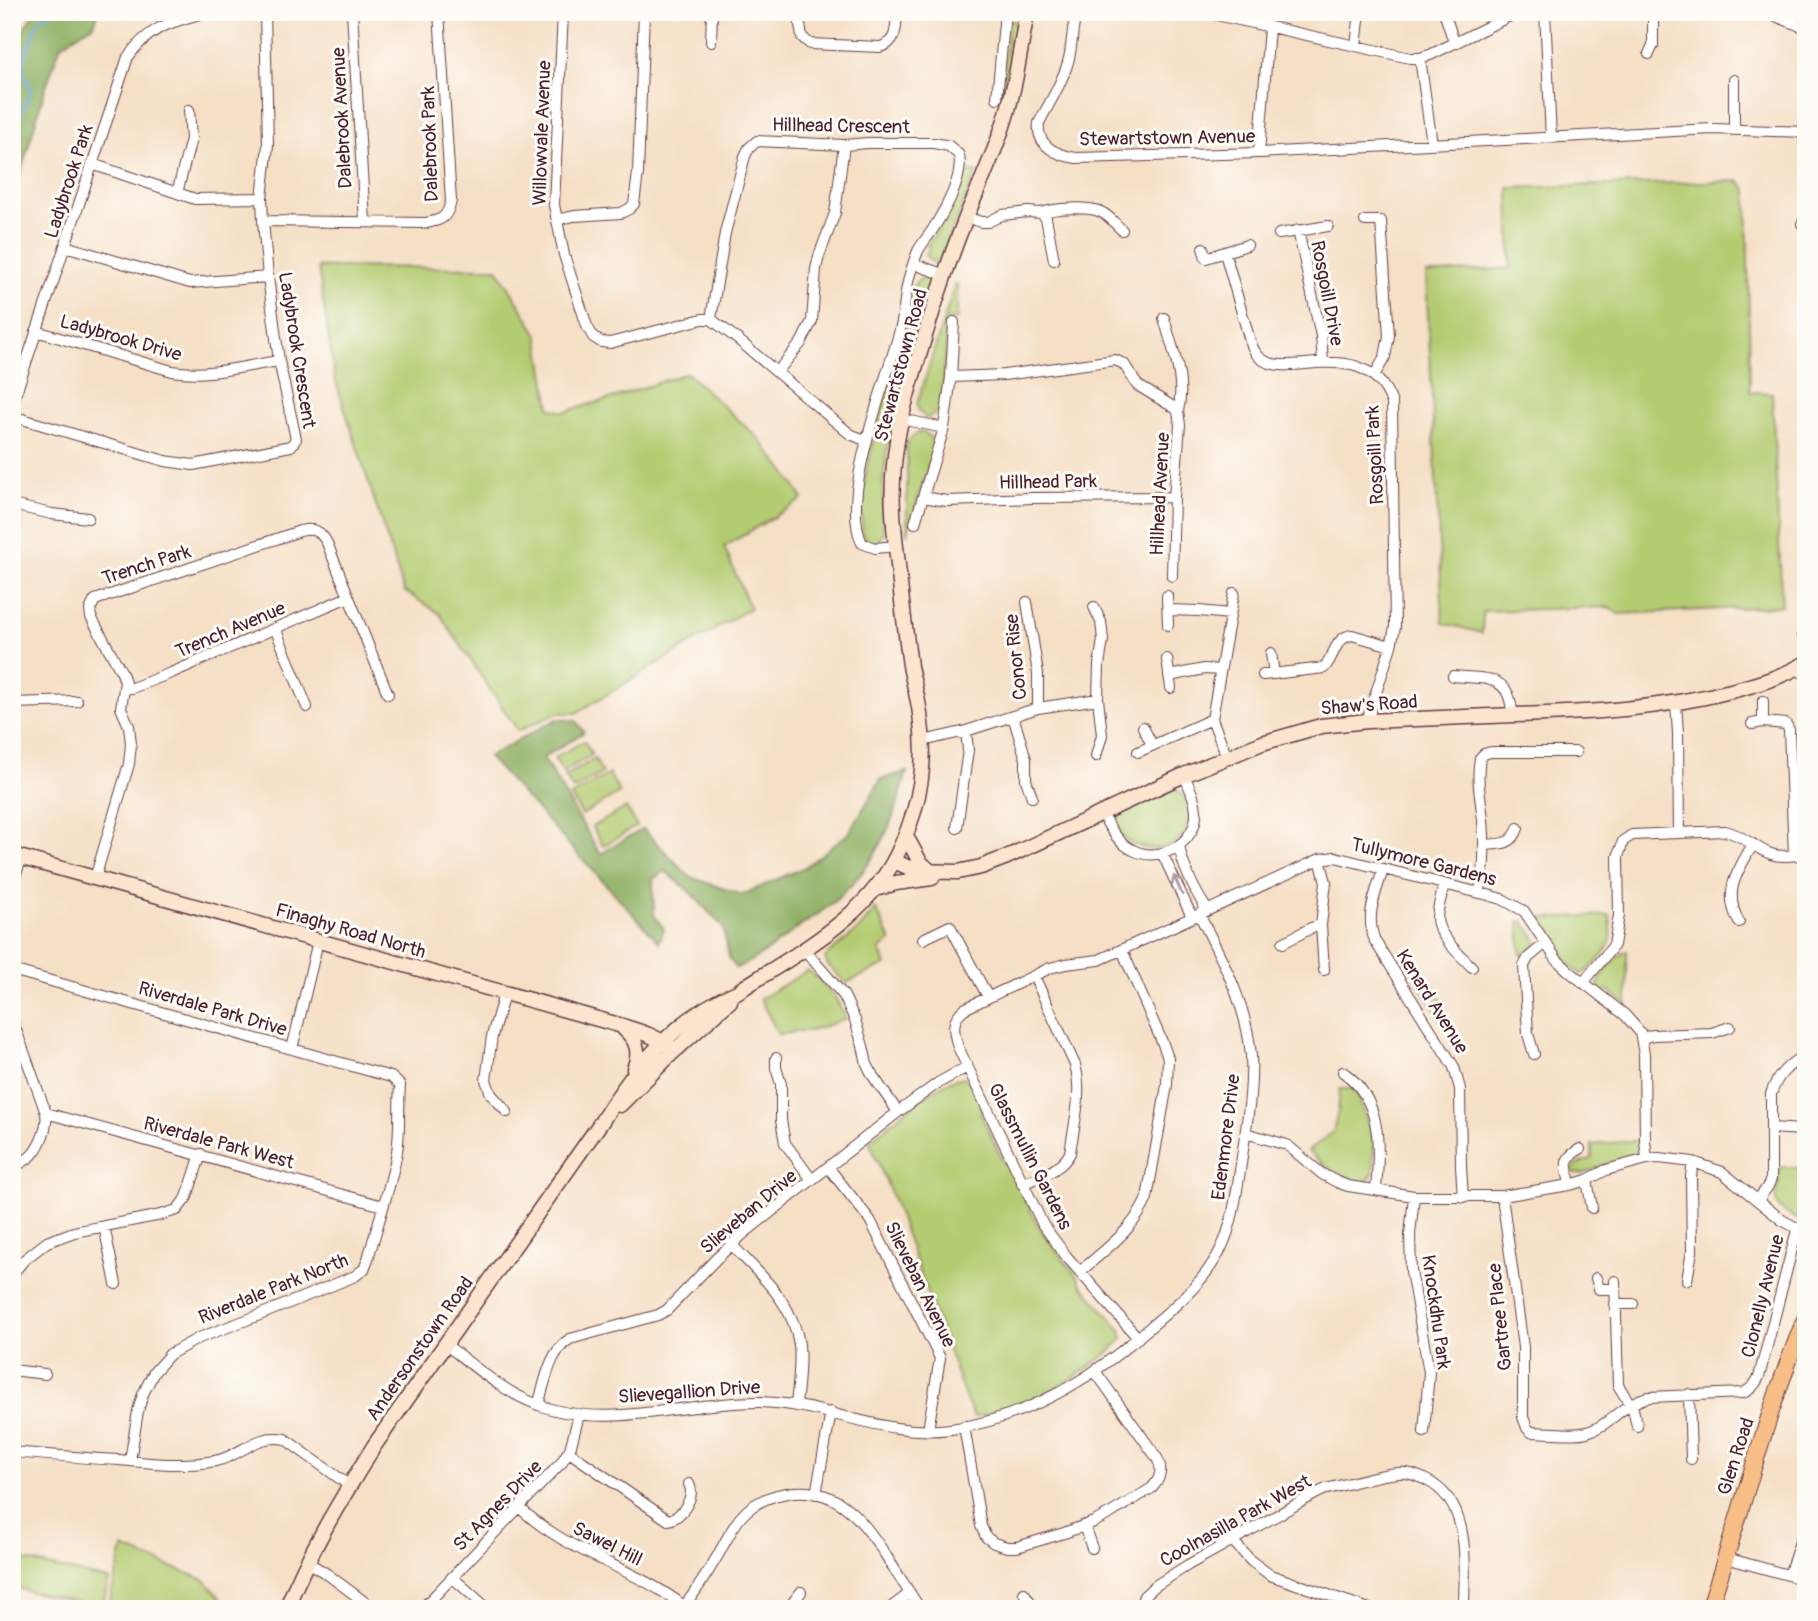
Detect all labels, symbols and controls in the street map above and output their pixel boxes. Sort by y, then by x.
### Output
street label: Dalebrook Avenue [326,46,358,189]
street label: Willowvale Avenue [527,59,557,206]
street label: Dalebrook Park [416,85,444,202]
street label: Hillhead Crescent [772,113,910,139]
street label: Ladybrook Park [39,121,99,241]
street label: Stewartstown Avenue [1079,124,1256,152]
street label: Rosgoill Drive [1305,239,1349,348]
street label: Ladybrook Crescent [273,270,321,430]
street label: Stewartstown Road [869,286,933,444]
street label: Ladybrook Drive [57,309,185,367]
street label: Rosgoill Park [1360,405,1390,505]
street label: Hillhead Avenue [1145,431,1175,556]
street label: Hillhead Park [999,469,1097,495]
street label: Trench Park [99,539,194,591]
street label: Trench Avenue [172,596,290,664]
street label: Conor Rise [999,612,1032,701]
street label: Shaw's Road [1320,690,1418,720]
street label: Tullymore Gardens [1349,832,1499,892]
one-way arrow [1171,875,1184,896]
street label: Finaghy Road North [273,898,429,964]
street label: Kenard Avenue [1391,945,1474,1059]
street label: Riverdale Park Drive [136,976,290,1042]
street label: Edenmore Drive [1206,1072,1246,1201]
street label: Glassmullin Gardens [983,1079,1078,1234]
street label: Riverdale Park West [141,1111,297,1175]
street label: Slieveban Drive [695,1164,803,1259]
street label: Slieveban Avenue [879,1218,961,1352]
street label: Clonelly Avenue [1736,1232,1790,1360]
street label: Riverdale Park North [195,1248,352,1330]
street label: Knockdhu Park [1416,1253,1456,1371]
street label: Gartree Place [1482,1261,1518,1372]
street label: Andersonstown Road [361,1272,479,1425]
street label: Slievegallion Drive [617,1375,762,1409]
street label: Glen Road [1712,1414,1760,1498]
street label: St Agnes Drive [448,1454,548,1556]
street label: Coolnasilla Park West [1156,1469,1316,1572]
street label: Sawel Hill [569,1516,646,1572]

